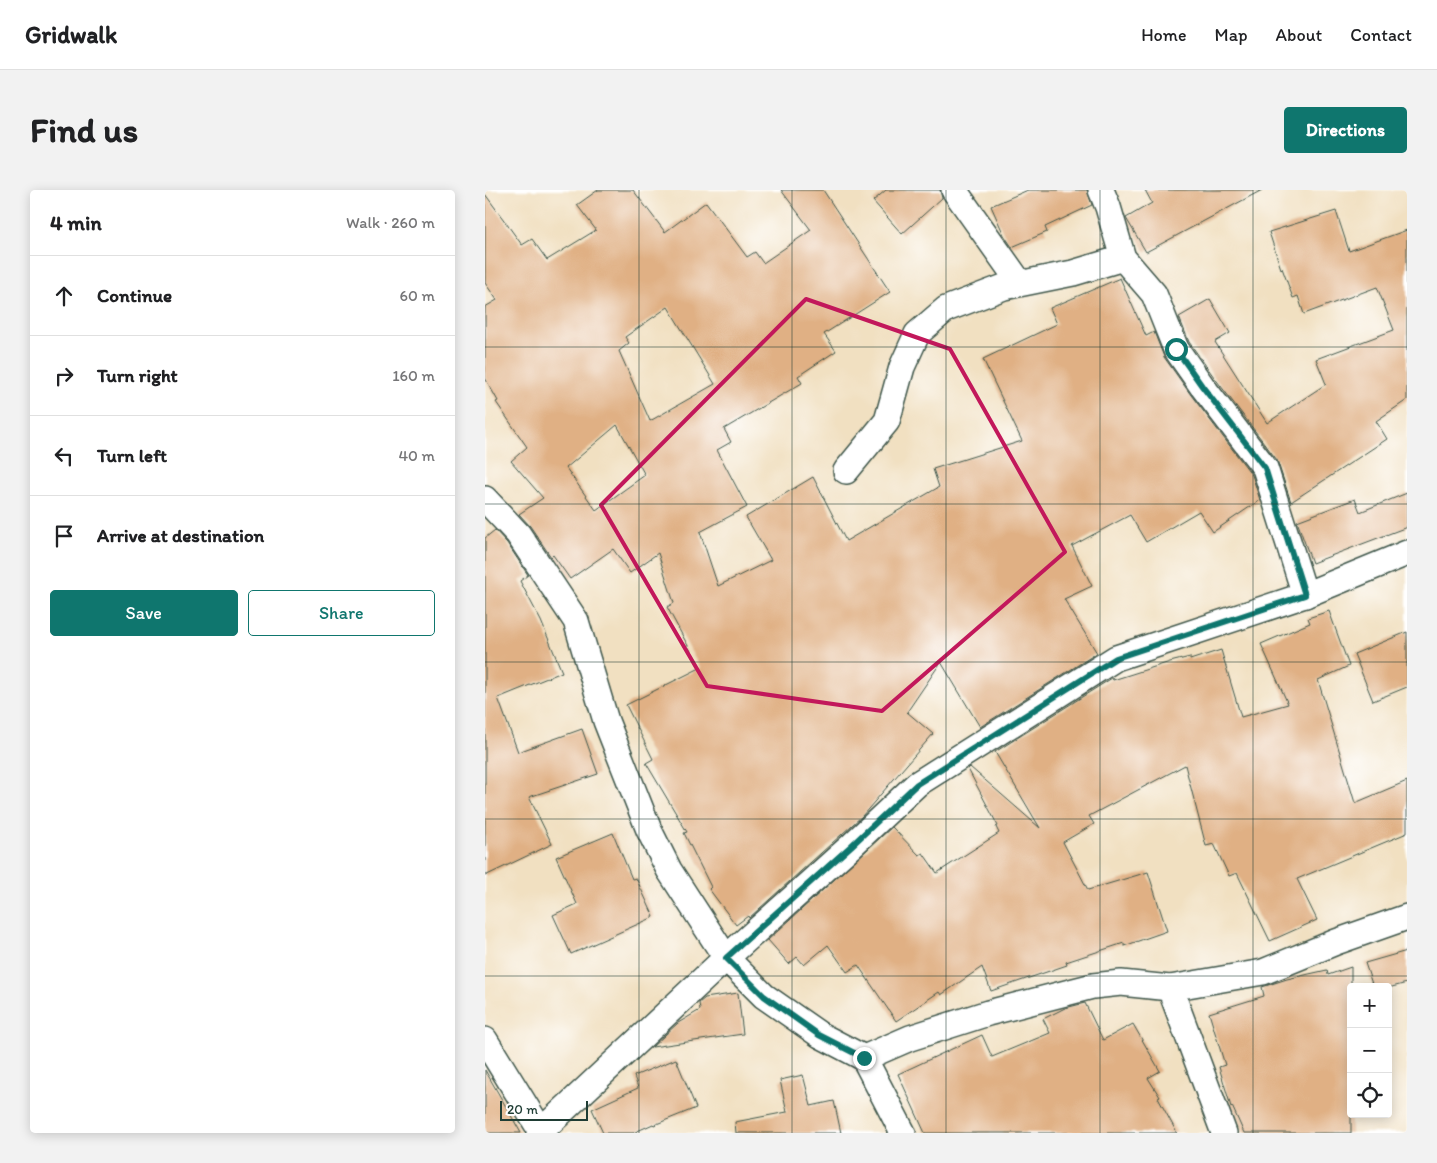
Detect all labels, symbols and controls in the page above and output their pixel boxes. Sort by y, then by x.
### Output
text: Gridwalk [25,20,117,49]
text: Home [1141,24,1187,46]
text: Map [1215,24,1248,46]
text: About [1276,24,1322,46]
text: Contact [1350,24,1412,46]
button: Directions [1284,107,1407,153]
text: Find us [30,109,138,151]
text: 4 min [50,210,102,235]
text: Walk · 260 m [346,213,435,232]
icon: ahead [50,282,78,310]
text: Continue [97,284,172,307]
text: 60 m [400,286,435,305]
route start [1165,338,1188,361]
icon: right [50,362,78,390]
text: Turn right [97,364,178,387]
text: 160 m [392,366,435,385]
icon: left [50,442,78,470]
text: Turn left [97,444,167,467]
text: 40 m [398,446,435,465]
icon: arrive [50,522,78,550]
text: Arrive at destination [97,524,264,547]
button: Save [50,590,238,636]
button: Share [248,590,435,636]
map controls [1347,983,1392,1118]
button: + [1347,983,1392,1028]
button: − [1347,1028,1392,1073]
route end [853,1047,876,1070]
button: locate [1347,1073,1392,1118]
scale bar [500,1098,587,1121]
text: 20 m [507,1101,538,1118]

